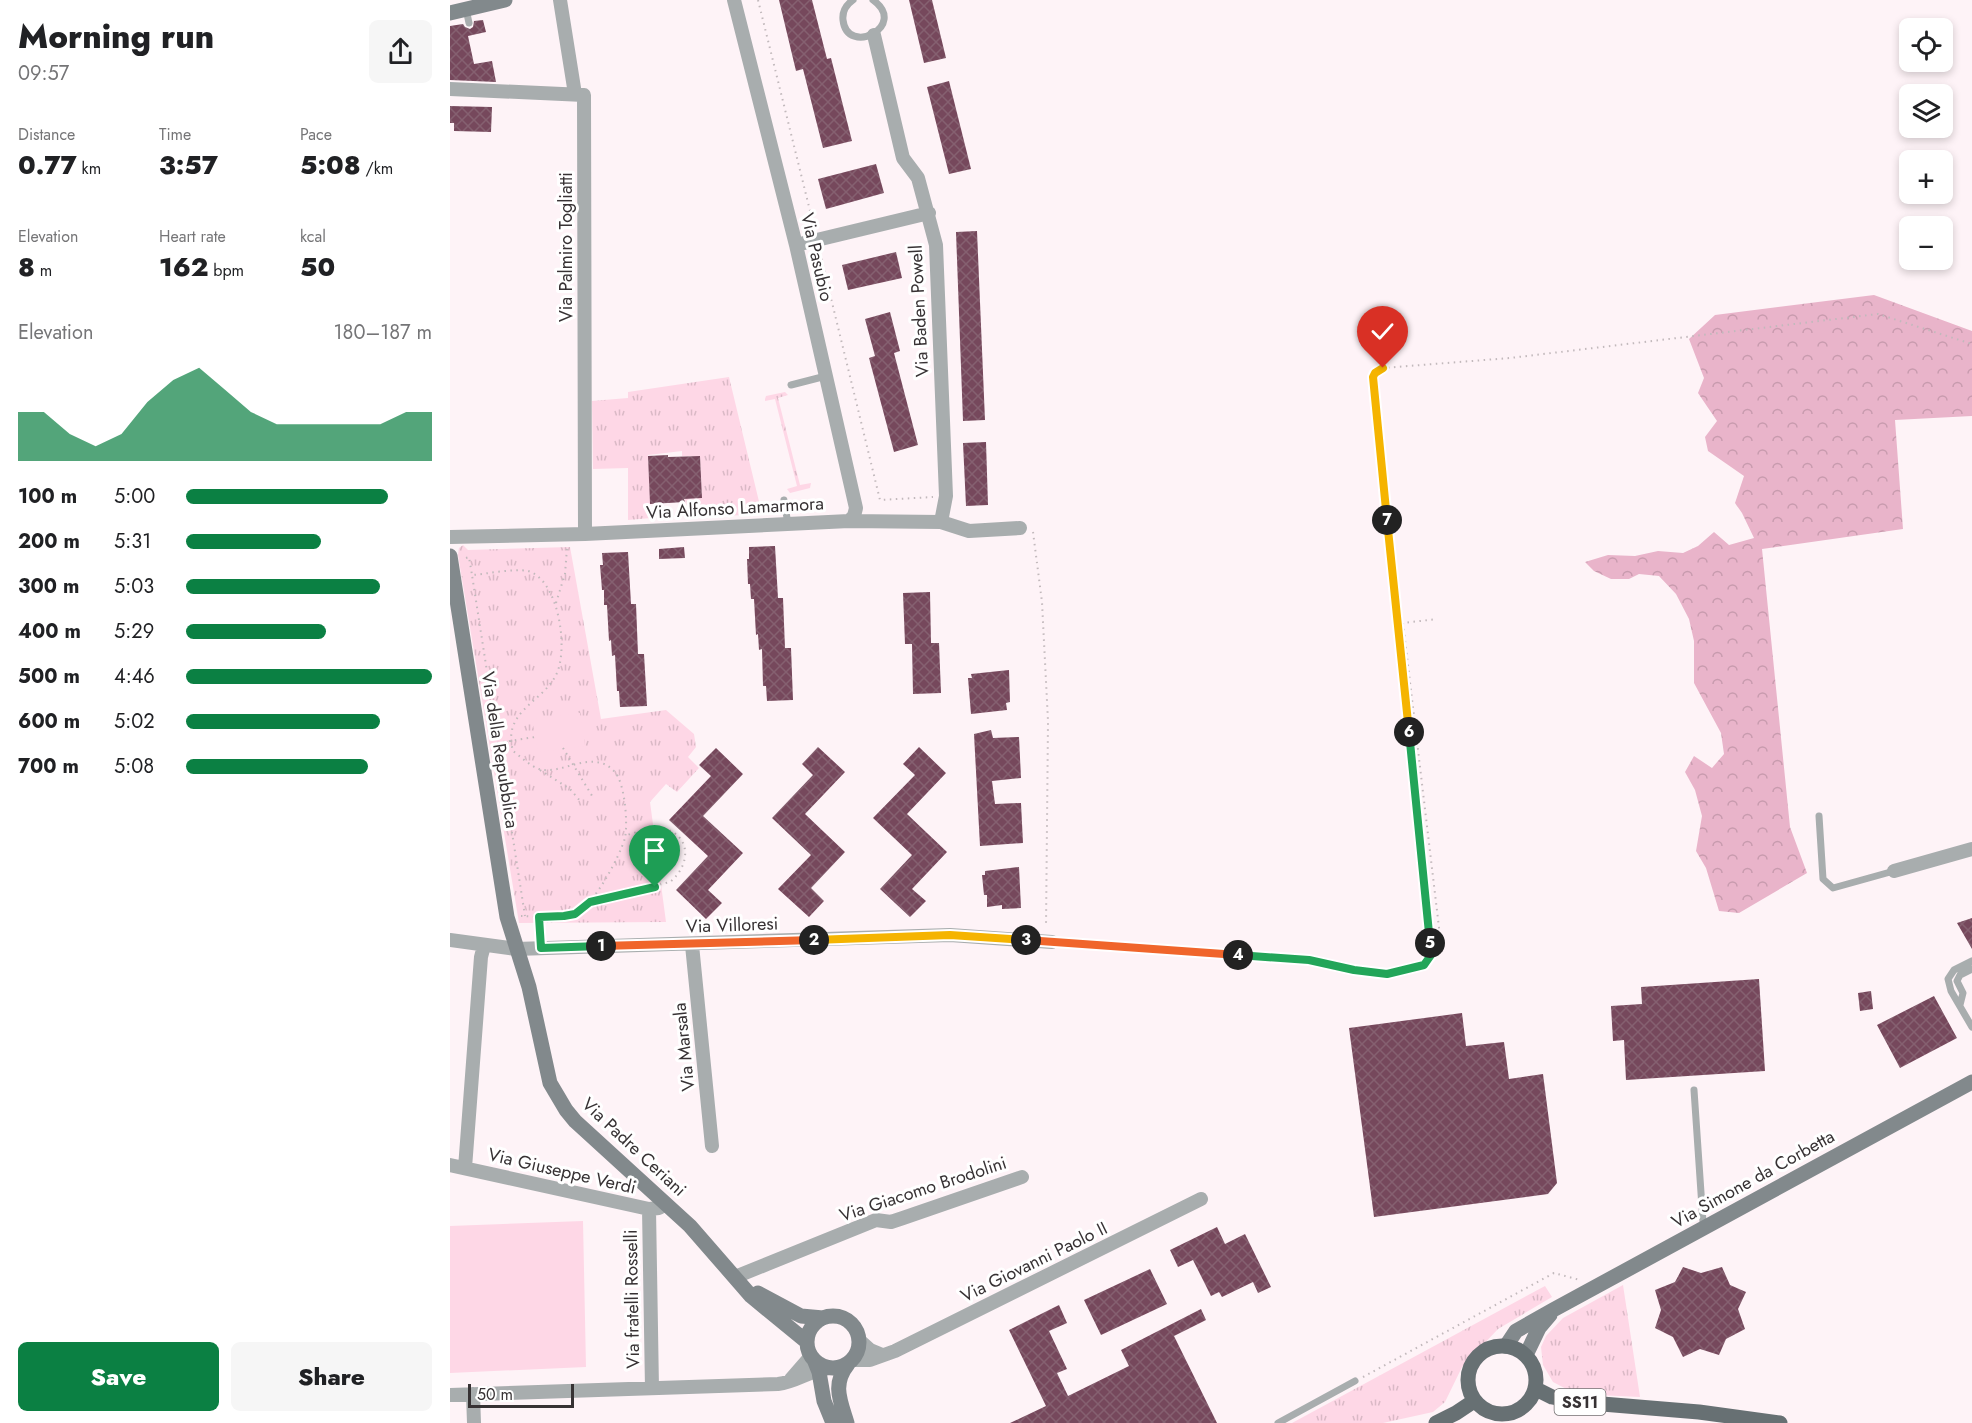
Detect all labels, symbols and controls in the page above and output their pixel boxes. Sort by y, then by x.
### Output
text: Morning run [18,13,214,60]
map controls [1899,18,1953,270]
button: locate [1899,18,1953,72]
button: share [369,20,432,83]
text: 09:57 [18,59,69,88]
button: layers [1899,84,1953,138]
text: Distance [18,123,75,146]
text: Time [159,123,191,146]
text: Pace [300,123,332,146]
text: 0.77 [18,146,77,184]
text: 3:57 [159,146,218,184]
text: 5:08 [300,146,361,184]
button: + [1899,150,1953,204]
text: km [77,157,101,180]
text: /km [361,157,393,180]
street label: Via Palmiro Togliatti [553,172,579,322]
street label: Via Pasubio [794,210,840,304]
button: − [1899,216,1953,270]
text: Elevation [18,225,78,248]
text: Heart rate [159,225,226,248]
text: kcal [300,225,326,248]
street label: Via Baden Powell [903,244,935,378]
text: 8 [18,248,35,286]
text: 162 [159,248,209,286]
text: 50 [300,248,335,286]
text: m [35,259,52,282]
text: bpm [209,259,244,282]
pin [1357,306,1408,368]
icon: check [1366,315,1399,348]
text: Elevation [18,318,93,347]
text: 180–187 m [334,318,432,347]
text: 100 m [18,482,77,511]
text: 5:00 [114,482,155,511]
street label: Via Alfonso Lamarmora [646,490,824,526]
pin: 7 [1372,505,1402,535]
text: 7 [1382,508,1392,531]
text: 200 m [18,527,80,556]
text: 5:31 [114,527,151,556]
text: 300 m [18,572,79,601]
text: 5:03 [114,572,154,601]
text: 400 m [18,617,81,646]
text: 5:29 [114,617,154,646]
text: 500 m [18,662,80,691]
text: 4:46 [114,662,155,691]
street label: Via della Repubblica [475,670,525,830]
text: 600 m [18,707,80,736]
text: 5:02 [114,707,155,736]
pin: 6 [1394,717,1424,747]
text: 6 [1404,720,1414,743]
text: 700 m [18,752,79,781]
text: 5:08 [114,752,154,781]
pin [629,825,680,887]
icon: arrive [638,834,671,867]
street label: Via Villoresi [685,910,779,940]
pin: 2 [799,925,829,955]
pin: 3 [1011,925,1041,955]
text: 2 [809,928,819,951]
text: 3 [1021,928,1031,951]
pin: 5 [1415,928,1445,958]
pin: 1 [586,931,616,961]
text: 5 [1425,931,1435,954]
text: 1 [597,934,605,957]
pin: 4 [1223,940,1253,970]
text: 4 [1232,943,1244,966]
street label: Via Marsala [666,1002,702,1092]
street label: Via Padre Ceriani [576,1092,692,1202]
street label: Via Simone da Corbetta [1667,1123,1839,1235]
street label: Via Giuseppe Verdi [485,1141,639,1201]
street label: Via Giacomo Brodolini [836,1150,1010,1228]
street label: Via Giovanni Paolo II [956,1215,1112,1309]
street label: Via fratelli Rosselli [618,1229,646,1369]
button: Save [18,1342,219,1411]
button: Share [231,1342,432,1411]
scale bar [468,1381,574,1408]
text: 50 m [477,1383,513,1406]
road number: SS11 [1554,1389,1606,1415]

